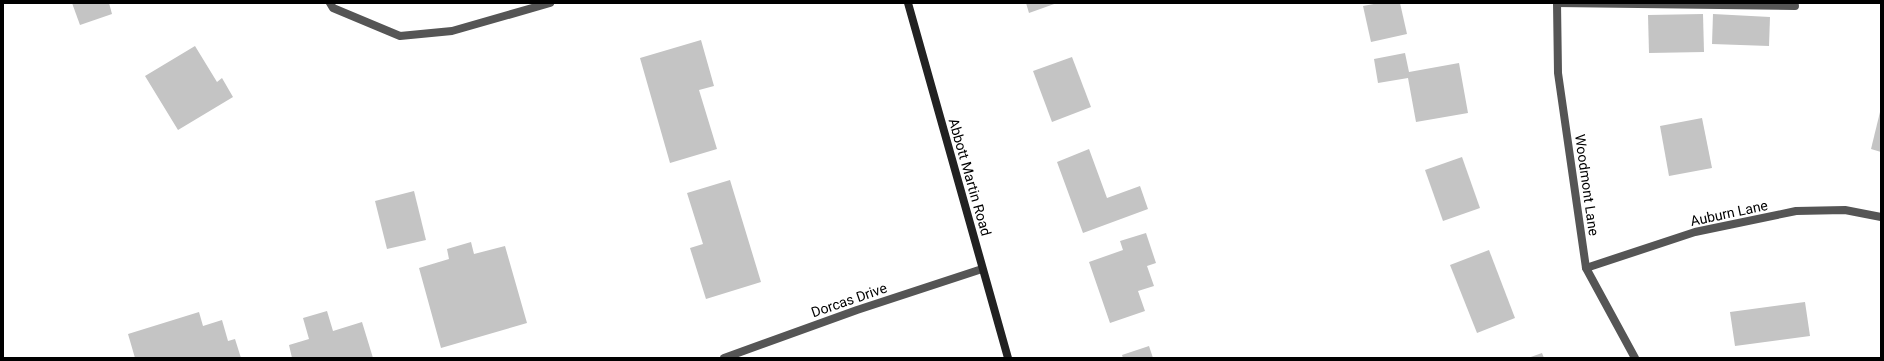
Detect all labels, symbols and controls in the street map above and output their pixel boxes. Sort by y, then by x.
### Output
street label: Abbott Martin Road [946,116,994,238]
street label: Woodmont Lane [1572,133,1602,237]
street label: Auburn Lane [1689,197,1769,229]
street label: Dorcas Drive [809,280,889,320]

